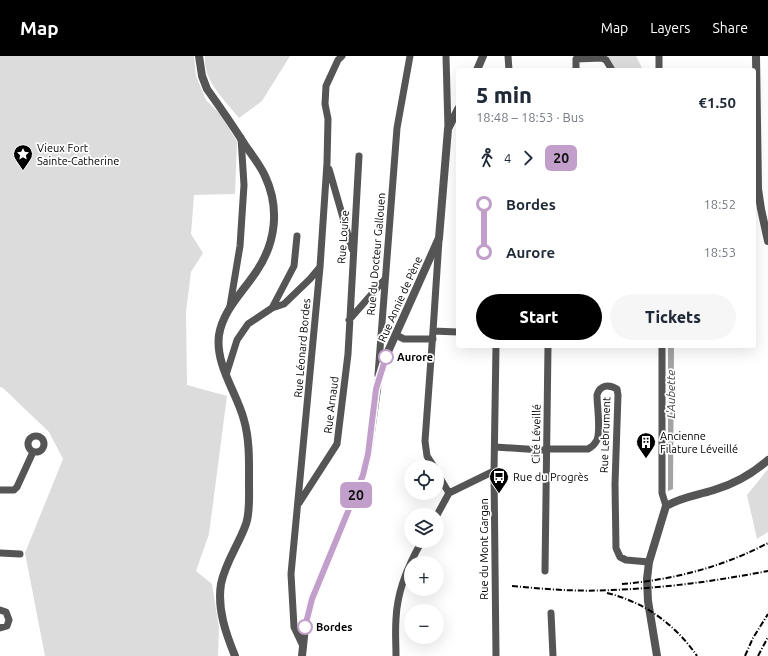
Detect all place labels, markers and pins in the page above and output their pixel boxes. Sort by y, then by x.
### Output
place label: Vieux Fort Sainte-Catherine [37,142,119,167]
place icon: Vieux Fort Sainte-Catherine [12,143,34,171]
marker: Aurore [378,349,394,365]
place label: Aurore [397,351,433,363]
place label: Ancienne Filature Léveillé [660,430,738,455]
building icon: Ancienne Filature Léveillé [635,431,657,459]
bus stop icon: Rue du Progrès [488,466,510,494]
place label: Rue du Progrès [513,471,589,483]
marker: Bordes [297,619,313,635]
place label: Bordes [316,621,352,633]

